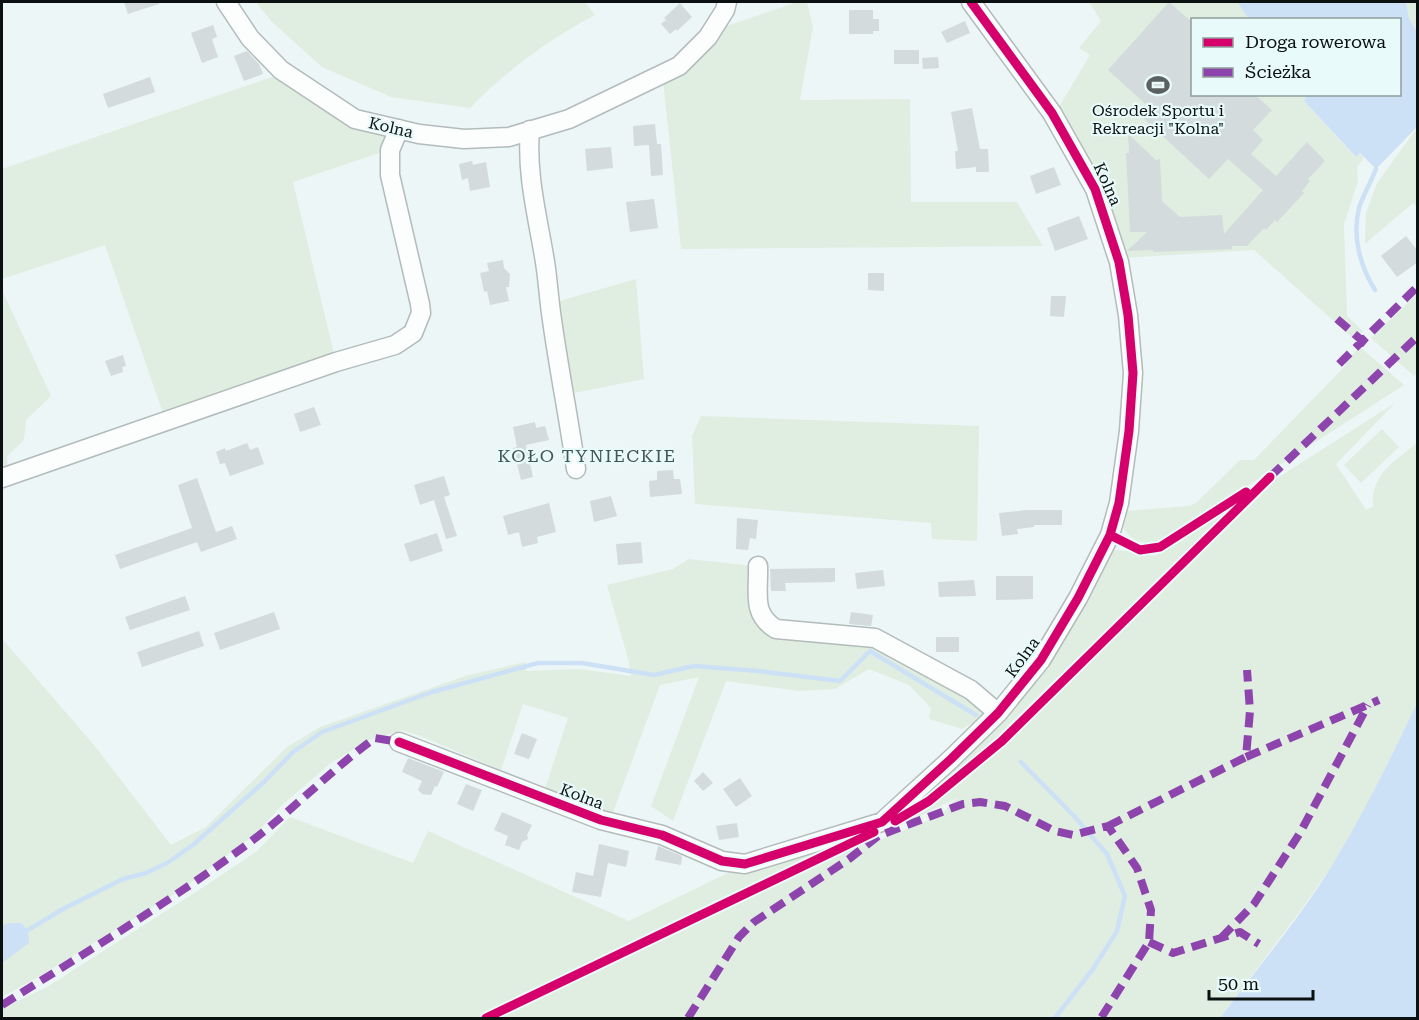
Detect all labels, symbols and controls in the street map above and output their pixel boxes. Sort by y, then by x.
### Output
legend [1191,18,1401,96]
text: Droga rowerowa [1245,31,1386,52]
text: Ścieżka [1245,61,1311,82]
sports icon: Ośrodek Sportu i Rekreacji "Kolna" [1145,72,1171,98]
place label: Ośrodek Sportu i Rekreacji "Kolna" [1092,101,1224,138]
street label: Kolna [367,113,415,142]
street label: Kolna [1090,160,1126,209]
district label: KOŁO TYNIECKIE [498,445,676,466]
street label: Kolna [1001,633,1044,681]
street label: Kolna [557,780,607,814]
scale bar [1209,963,1312,1001]
text: 50 m [1218,973,1259,994]

